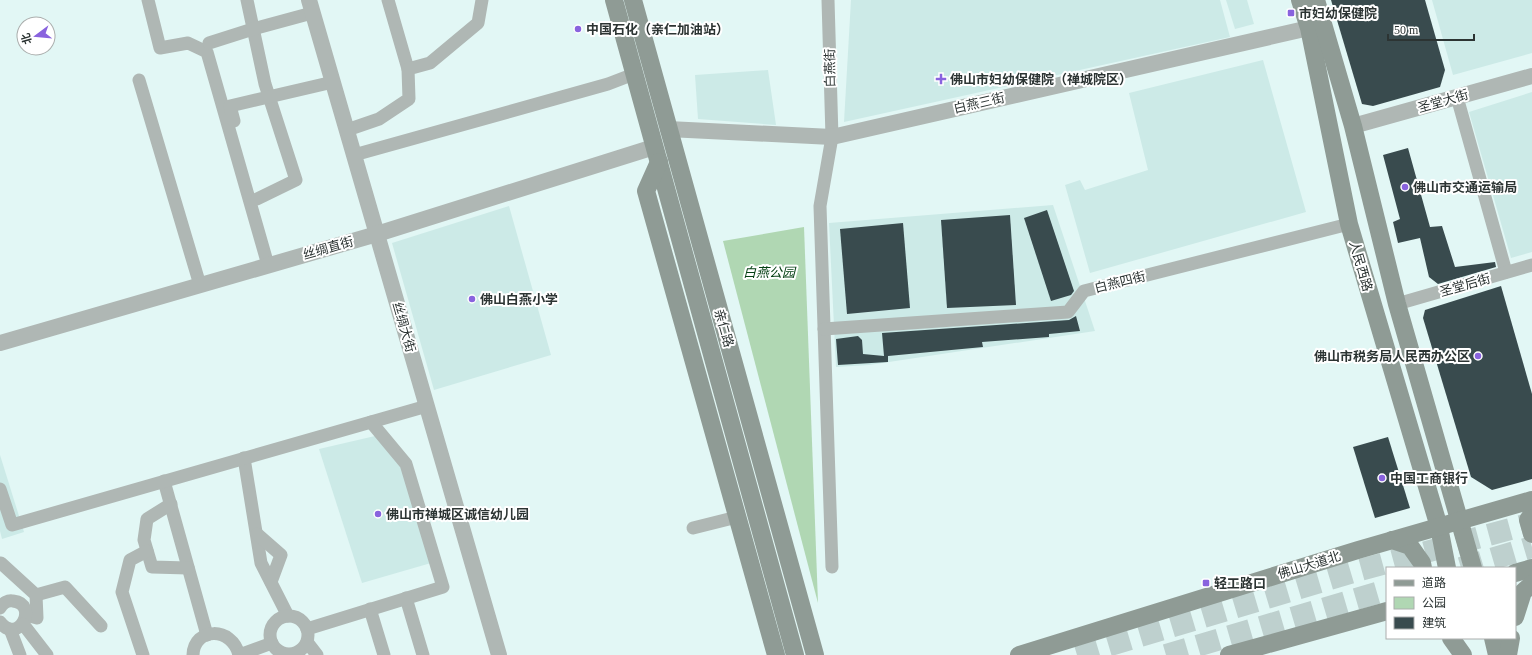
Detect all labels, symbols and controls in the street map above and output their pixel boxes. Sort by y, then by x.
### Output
place label: 市妇幼保健院 [1299,6,1377,21]
marker: 市妇幼保健院 [1286,8,1296,18]
north arrow [16,16,56,56]
scale bar [1388,16,1474,42]
place label: 中国石化（亲仁加油站） [586,22,729,37]
text: 50 m [1394,23,1419,37]
marker: 中国石化（亲仁加油站） [573,24,583,34]
text: 北 [19,32,34,46]
street label: 白燕街 [822,48,838,88]
place label: 佛山市妇幼保健院（禅城院区） [950,72,1132,87]
marker: 佛山市妇幼保健院（禅城院区） [935,73,947,85]
street label: 圣堂大街 [1416,87,1470,115]
street label: 白燕三街 [952,90,1006,116]
place label: 佛山市交通运输局 [1413,180,1517,195]
marker: 佛山市交通运输局 [1400,182,1410,192]
street label: 丝绸直街 [301,234,355,262]
street label: 人民西路 [1347,239,1375,293]
park label: 白燕公园 [743,265,797,280]
street label: 白燕四街 [1093,268,1147,296]
street label: 圣堂后街 [1438,271,1492,299]
place label: 佛山白燕小学 [480,292,558,307]
marker: 佛山白燕小学 [467,294,477,304]
street label: 丝绸大街 [390,300,418,354]
street label: 亲仁路 [711,307,737,349]
place label: 佛山市税务局人民西办公区 [1314,349,1470,364]
marker: 佛山市税务局人民西办公区 [1473,351,1483,361]
place label: 中国工商银行 [1390,471,1468,486]
marker: 中国工商银行 [1377,473,1387,483]
place label: 佛山市禅城区诚信幼儿园 [386,507,529,522]
marker: 佛山市禅城区诚信幼儿园 [373,509,383,519]
street label: 佛山大道北 [1276,548,1342,582]
legend [1386,567,1516,639]
place label: 轻工路口 [1214,576,1266,591]
text: 道路 [1422,576,1446,590]
marker: 轻工路口 [1201,578,1211,588]
text: 公园 [1422,596,1446,610]
text: 建筑 [1422,616,1446,630]

